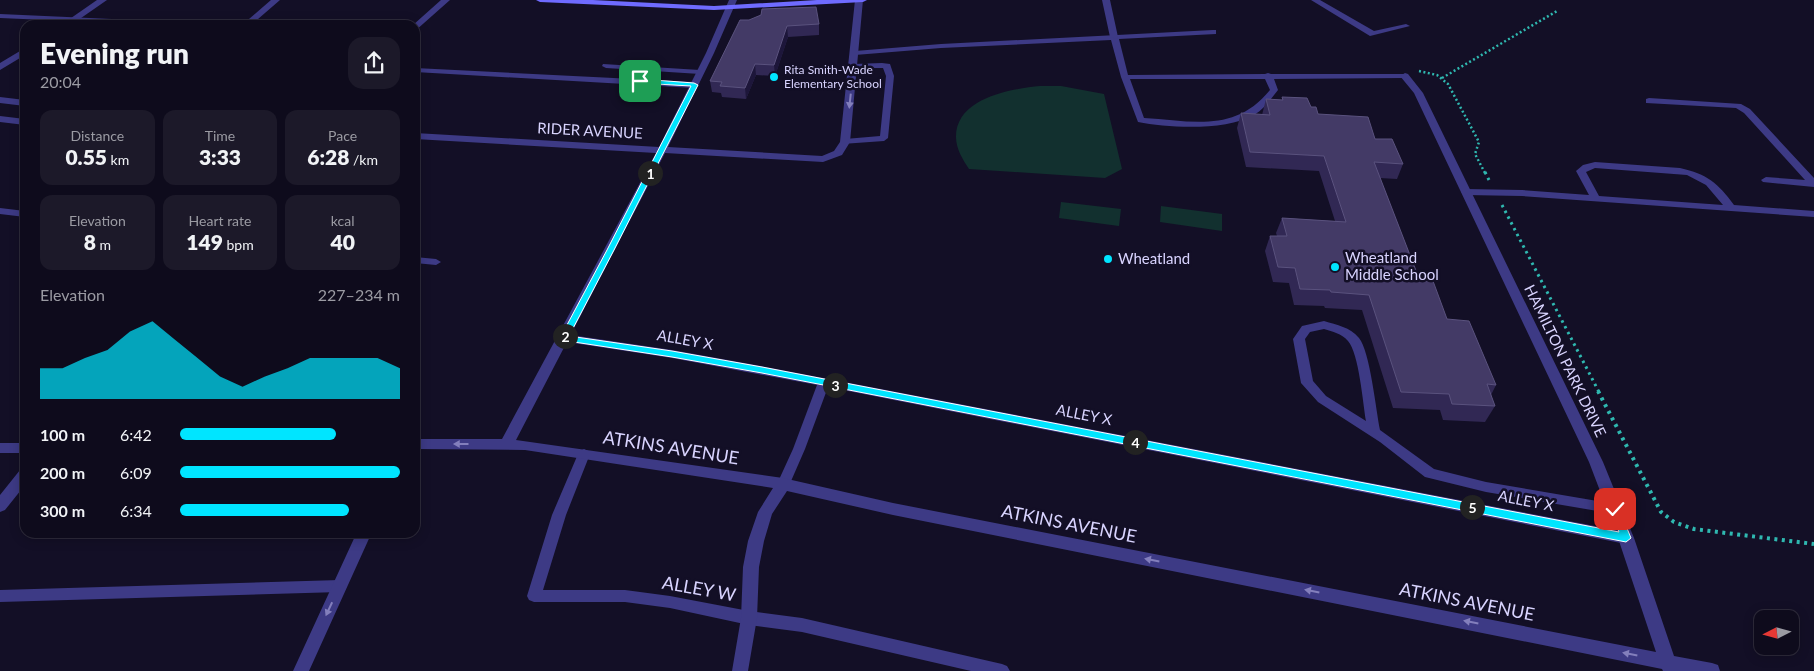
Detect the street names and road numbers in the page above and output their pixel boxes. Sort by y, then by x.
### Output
street label: RIDER AVENUE [537,118,643,142]
street label: HAMILTON PARK DRIVE [1521,282,1611,440]
street label: ALLEY X [656,325,715,353]
street label: ALLEY X [1055,400,1114,428]
street label: ATKINS AVENUE [602,425,741,469]
street label: ALLEY X [1497,486,1556,514]
street label: ATKINS AVENUE [1000,499,1139,547]
street label: ALLEY W [661,571,738,605]
street label: ATKINS AVENUE [1398,577,1537,625]

